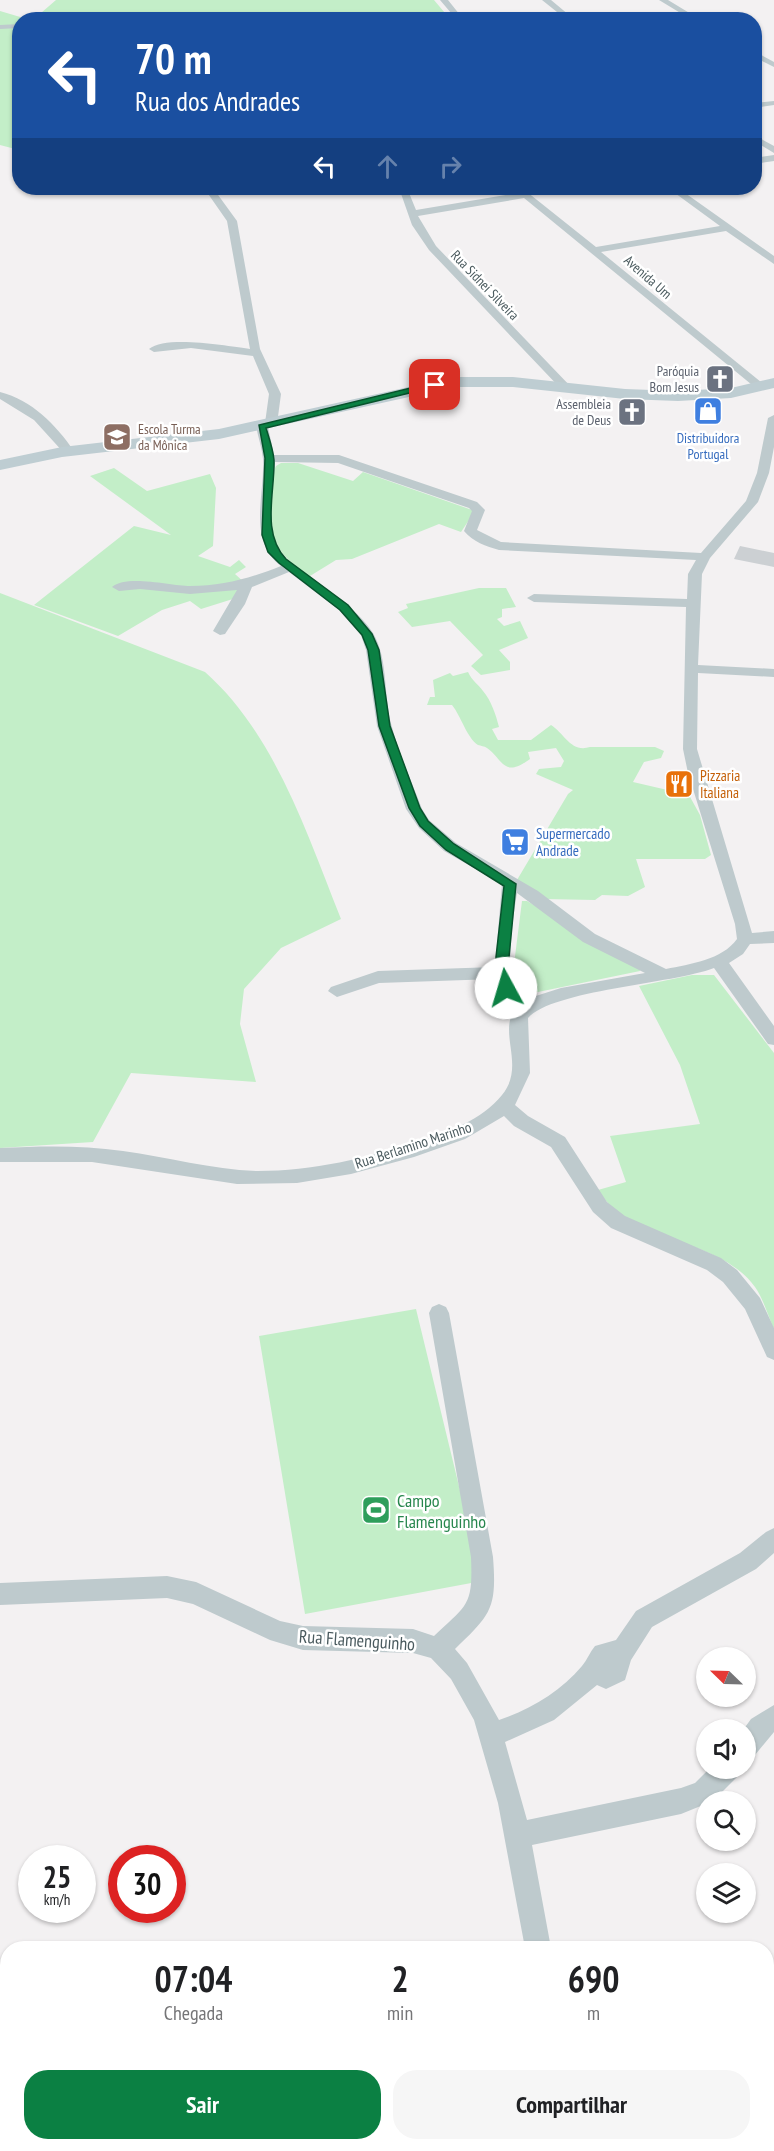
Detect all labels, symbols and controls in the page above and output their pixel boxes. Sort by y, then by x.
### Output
text: 70 m [135,31,212,86]
icon: left [36,36,114,114]
text: Rua dos Andrades [135,84,300,118]
icon: left [308,150,341,183]
icon: ahead [371,150,404,183]
icon: right [434,150,467,183]
street label: Rua Sidnei Silveira [447,246,523,324]
street label: Avenida Um [620,251,676,303]
pin [409,359,460,410]
place label: Paróquia Bom Jesus [650,362,699,396]
church icon: Paróquia Bom Jesus [704,363,736,395]
icon: arrive [418,368,451,401]
place label: Assembleia de Deus [556,395,611,429]
shop icon: Distribuidora Portugal [692,395,724,427]
church icon: Assembleia de Deus [616,396,648,428]
place label: Escola Turma da Mônica [138,420,201,454]
school or university icon: Escola Turma da Mônica [101,421,133,453]
place label: Distribuidora Portugal [677,429,739,463]
place label: Pizzaria Italiana [700,766,740,802]
restaurant icon: Pizzaria Italiana [663,768,695,800]
place label: Supermercado Andrade [536,824,610,860]
supermarket icon: Supermercado Andrade [499,826,531,858]
position arrow [474,956,538,1020]
street label: Rua Berlamino Marinho [352,1117,474,1173]
place label: Campo Flamenguinho [397,1489,486,1533]
sports icon: Campo Flamenguinho [360,1494,392,1526]
street label: Rua Flamenguinho [298,1624,416,1656]
north arrow [696,1647,756,1707]
map controls [696,1647,756,1923]
button: sound [696,1719,756,1779]
button: search [696,1791,756,1851]
speed limit sign: 30 [108,1845,186,1923]
text: 25 [43,1857,71,1896]
button: layers [696,1863,756,1923]
text: km/h [44,1890,70,1909]
text: 07:04 [155,1955,232,2002]
text: 2 [391,1955,409,2002]
text: 690 [568,1955,619,2002]
text: Chegada [164,2000,223,2026]
text: min [387,2000,413,2026]
text: m [587,2000,600,2026]
button: Sair [24,2070,381,2139]
button: Compartilhar [393,2070,750,2139]

